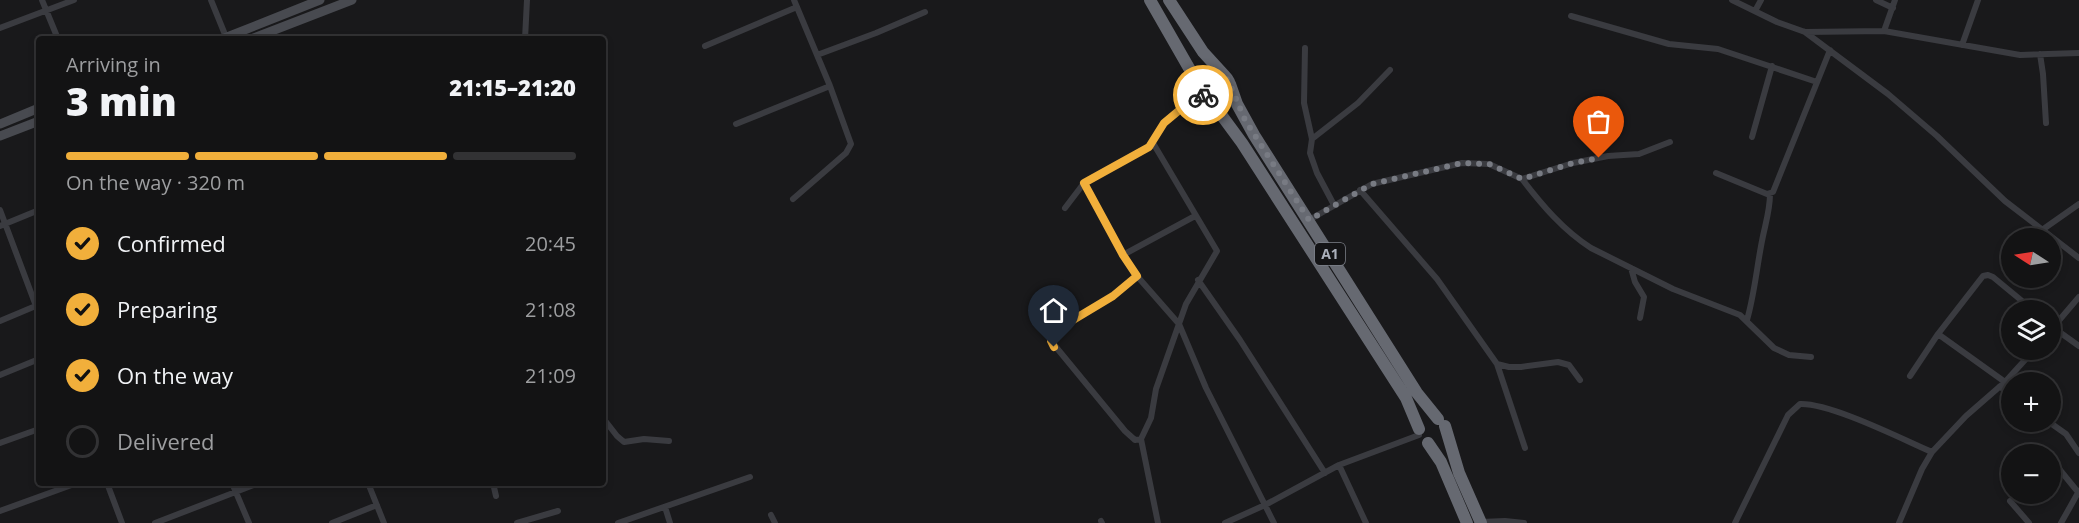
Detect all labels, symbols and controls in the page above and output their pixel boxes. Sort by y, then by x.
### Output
text: Arriving in [66,51,161,78]
courier [1173,65,1233,125]
text: 21:15–21:20 [449,72,576,102]
text: 3 min [66,74,177,127]
icon: bike [1187,79,1220,112]
pin [1573,96,1624,158]
icon: bag [1582,105,1615,138]
text: On the way · 320 m [66,169,245,196]
icon: check [66,227,99,260]
text: Confirmed [117,228,226,258]
north arrow [2001,228,2061,288]
map controls [2001,228,2061,504]
text: 20:45 [525,230,576,257]
road number: A1 [1315,243,1345,265]
pin [1028,285,1079,347]
icon: check [66,293,99,326]
text: Preparing [117,294,217,324]
icon: home [1037,294,1070,327]
text: 21:08 [525,296,576,323]
button: layers [2001,300,2061,360]
icon: check [66,359,99,392]
text: On the way [117,360,233,390]
text: 21:09 [525,362,576,389]
button: + [2001,372,2061,432]
text: Delivered [117,426,215,456]
button: − [2001,444,2061,504]

